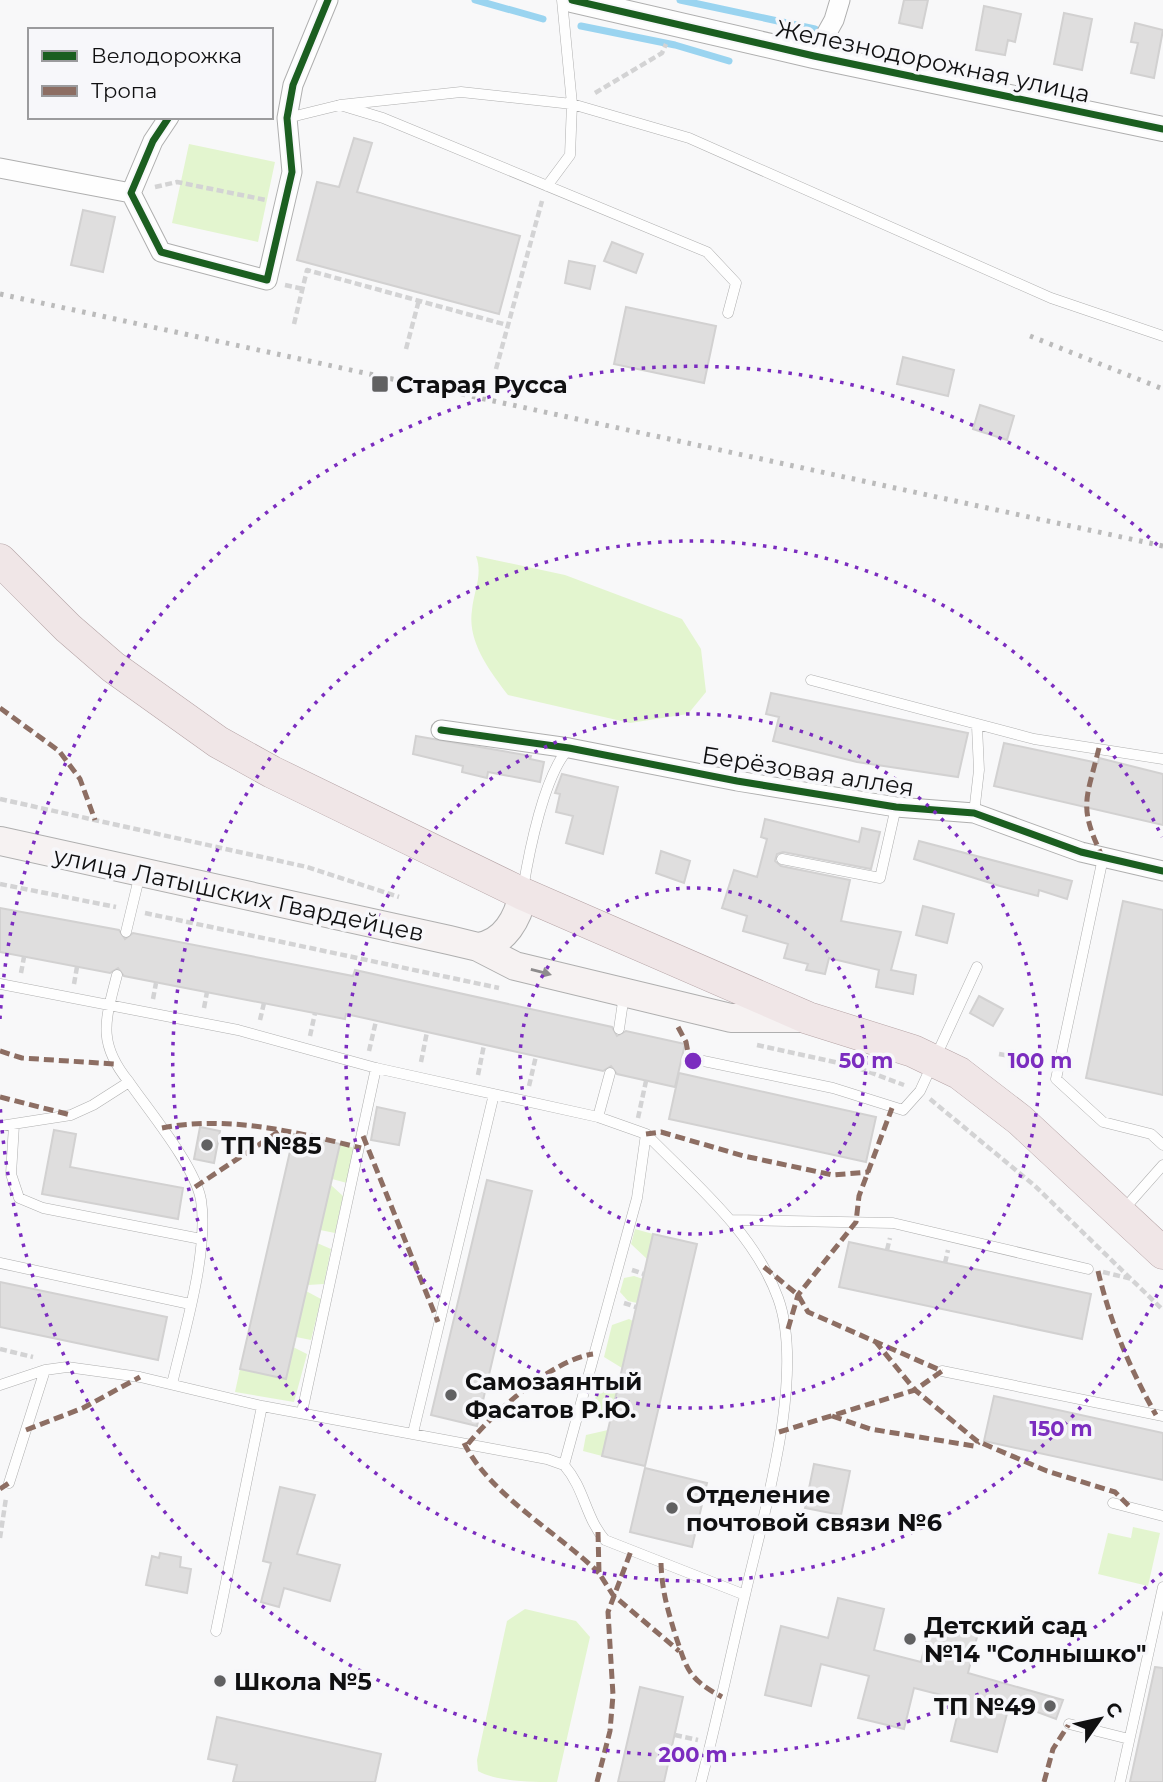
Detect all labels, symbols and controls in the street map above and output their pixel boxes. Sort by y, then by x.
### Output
street label: Железнодорожная улица [773,14,1093,108]
legend [28,28,273,119]
text: Велодорожка [91,43,242,68]
text: Тропа [91,78,157,103]
place label: Старая Русса [396,370,568,399]
marker: Старая Русса [370,374,390,394]
street label: Берёзовая аллея [700,740,916,802]
street label: улица Латышских Гвардейцев [50,840,427,947]
one-way arrow [531,968,552,978]
text: 50 m [839,1048,893,1073]
text: 100 m [1008,1048,1072,1073]
centre of rings [681,1049,705,1073]
place label: ТП №85 [221,1131,322,1160]
marker: ТП №85 [199,1137,215,1153]
place label: Самозаянтый Фасатов Р.Ю. [465,1367,642,1424]
marker: Самозаянтый Фасатов Р.Ю. [443,1387,459,1403]
text: 150 m [1030,1416,1092,1441]
place label: Отделение почтовой связи №6 [686,1480,942,1537]
marker: Отделение почтовой связи №6 [664,1500,680,1516]
place label: Детский сад №14 "Солнышко" [924,1611,1147,1668]
marker: Детский сад №14 "Солнышко" [902,1631,918,1647]
place label: Школа №5 [234,1667,372,1696]
marker: Школа №5 [212,1673,228,1689]
north arrow [1065,1684,1135,1754]
place label: ТП №49 [934,1692,1036,1721]
marker: ТП №49 [1042,1698,1058,1714]
text: С [1100,1698,1127,1722]
text: 200 m [659,1742,727,1767]

